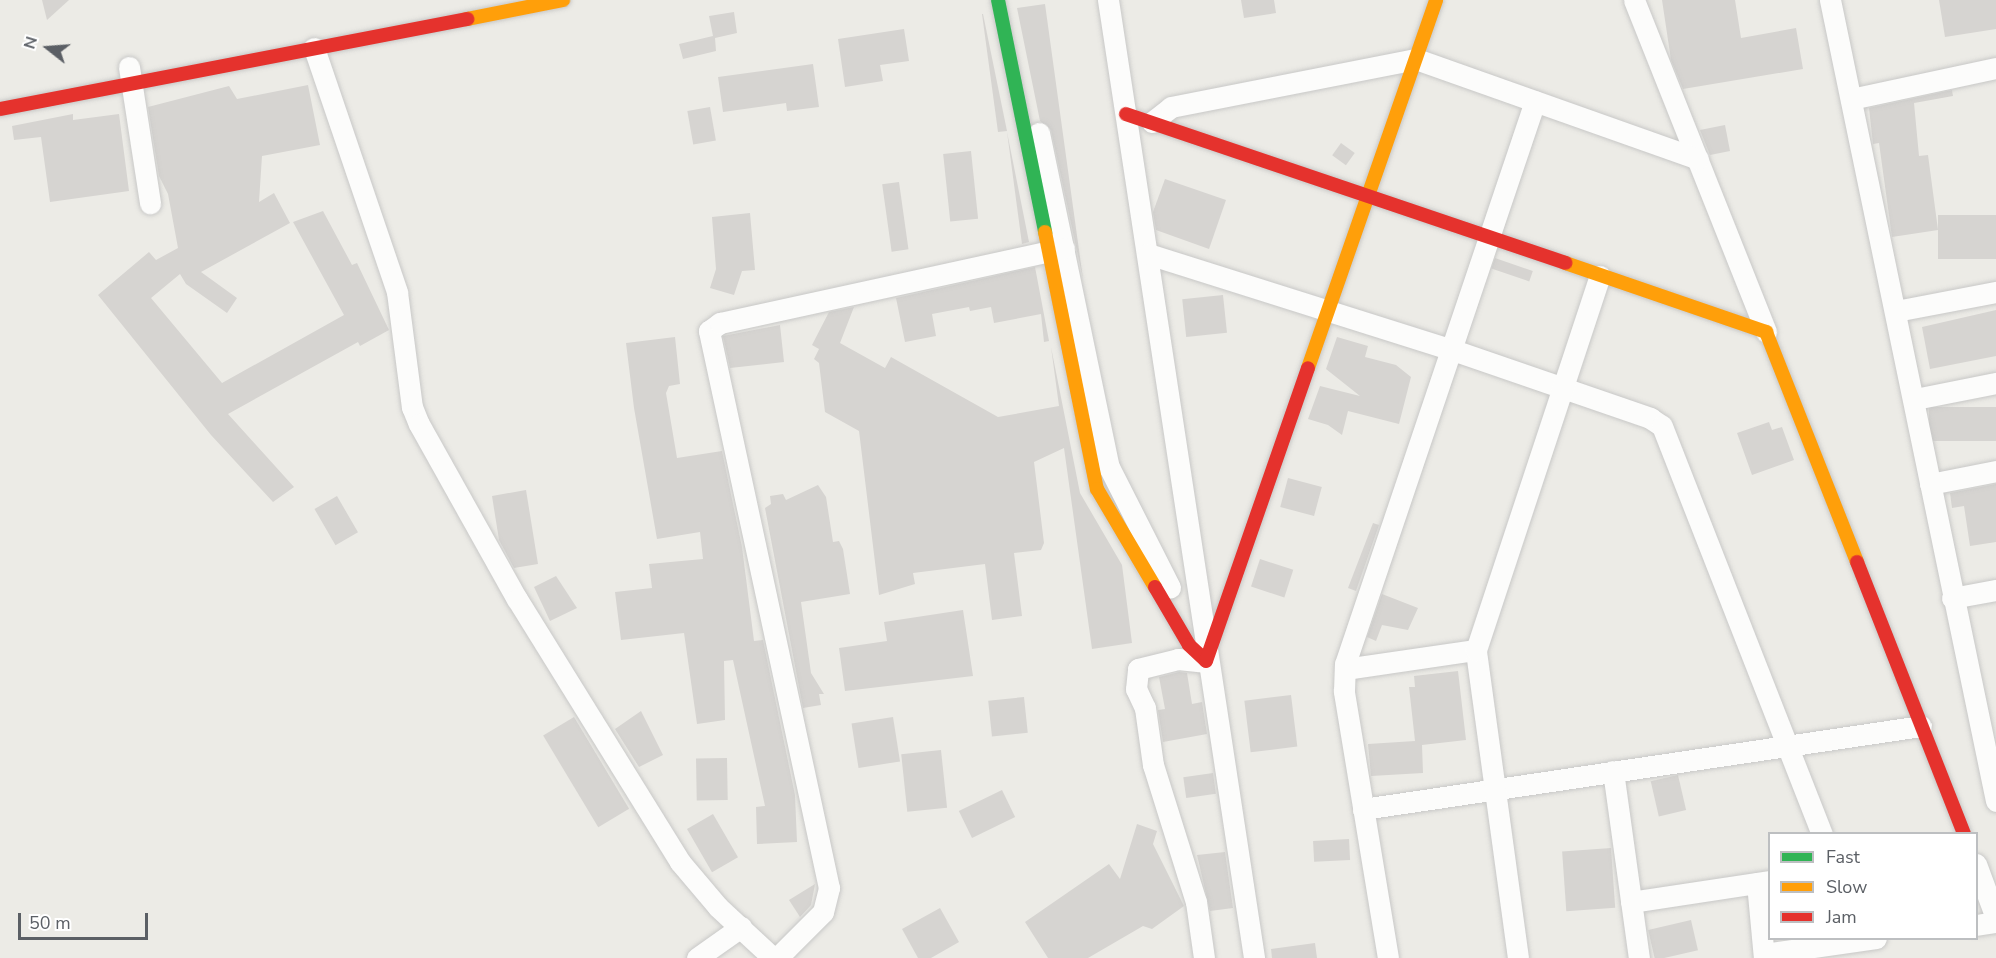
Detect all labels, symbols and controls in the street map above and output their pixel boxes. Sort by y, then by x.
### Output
north arrow [18,18,78,78]
text: N [19,34,43,52]
legend [1768,832,1978,940]
text: Fast [1826,845,1860,869]
text: Slow [1826,875,1867,899]
scale bar [21,901,152,939]
text: Jam [1826,905,1857,929]
text: 50 m [29,911,71,935]

